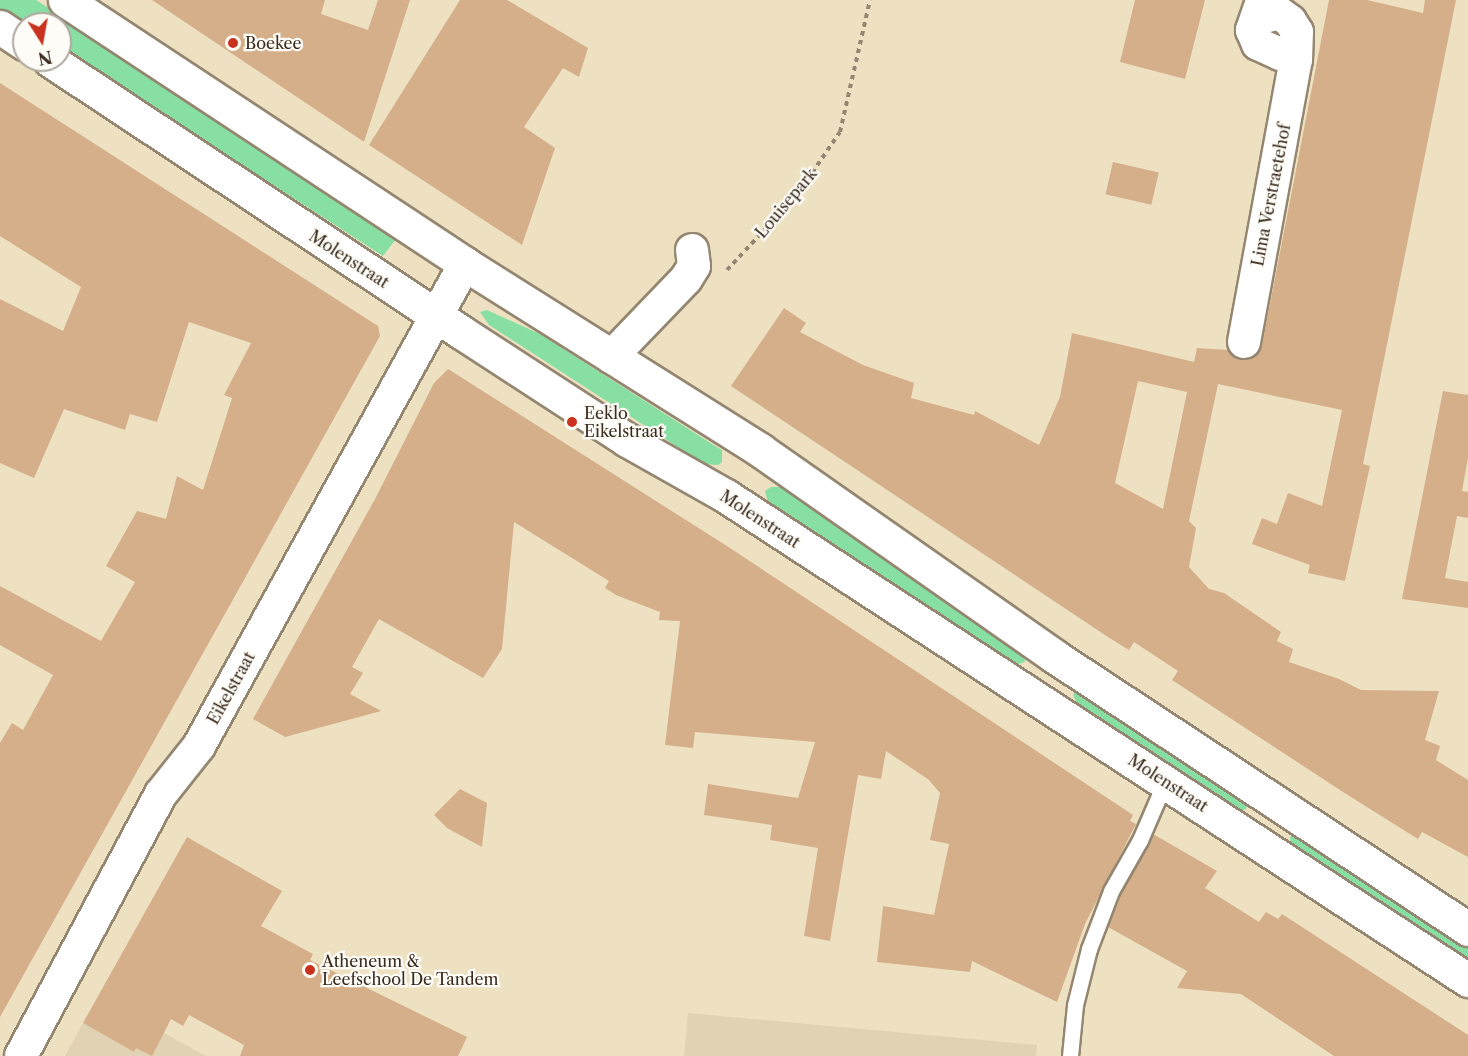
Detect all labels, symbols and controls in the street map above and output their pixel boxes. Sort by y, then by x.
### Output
north arrow [12,12,72,72]
place label: Boekee [245,33,301,53]
marker: Boekee [226,36,240,50]
text: N [36,47,54,69]
street label: Lima Verstraetehof [1248,122,1294,268]
street label: Louisepark [751,164,821,242]
street label: Molenstraat [306,226,392,292]
place label: Eeklo Eikelstraat [584,403,664,441]
marker: Eeklo Eikelstraat [565,415,579,429]
street label: Molenstraat [717,486,803,552]
street label: Eikelstraat [203,648,259,728]
street label: Molenstraat [1125,750,1211,816]
place label: Atheneum & Leefschool De Tandem [322,951,499,989]
marker: Atheneum & Leefschool De Tandem [303,963,317,977]

